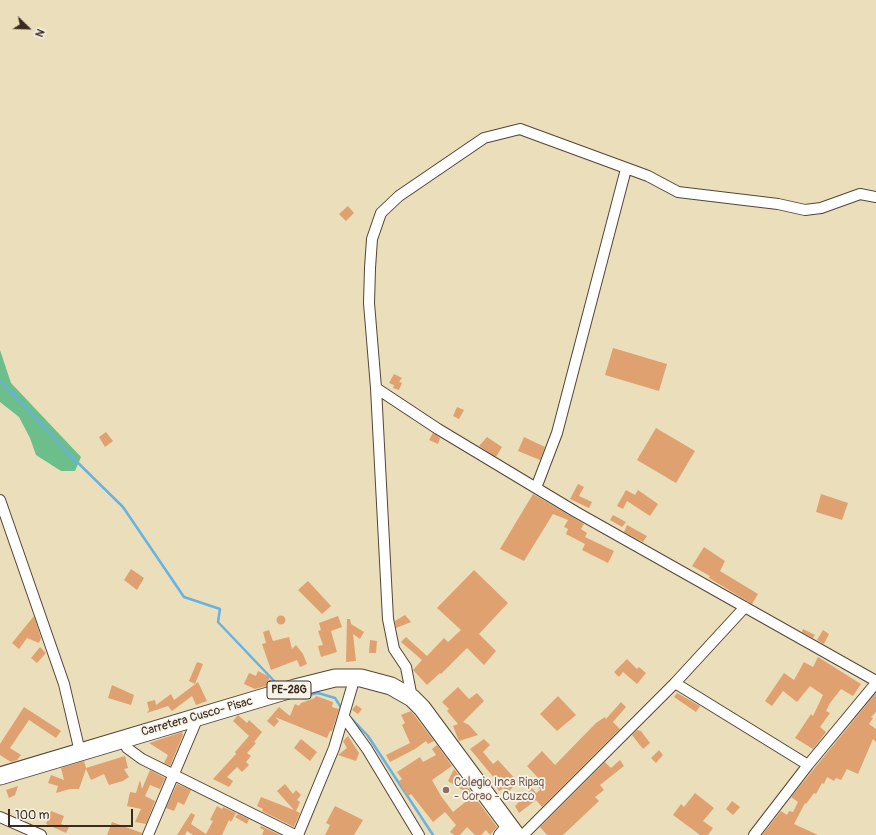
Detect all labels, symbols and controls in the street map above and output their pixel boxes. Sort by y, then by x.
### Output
north arrow [8,8,48,48]
text: N [32,27,47,39]
road number: PE-28G [267,681,311,699]
street label: Carretera Cusco- Pisac [140,694,254,740]
place label: Colegio Inca Ripaq - Corao - Cuzco [454,776,544,804]
marker: Colegio Inca Ripaq - Corao - Cuzco [441,785,451,795]
scale bar [10,801,135,827]
text: 100 m [15,808,49,823]

